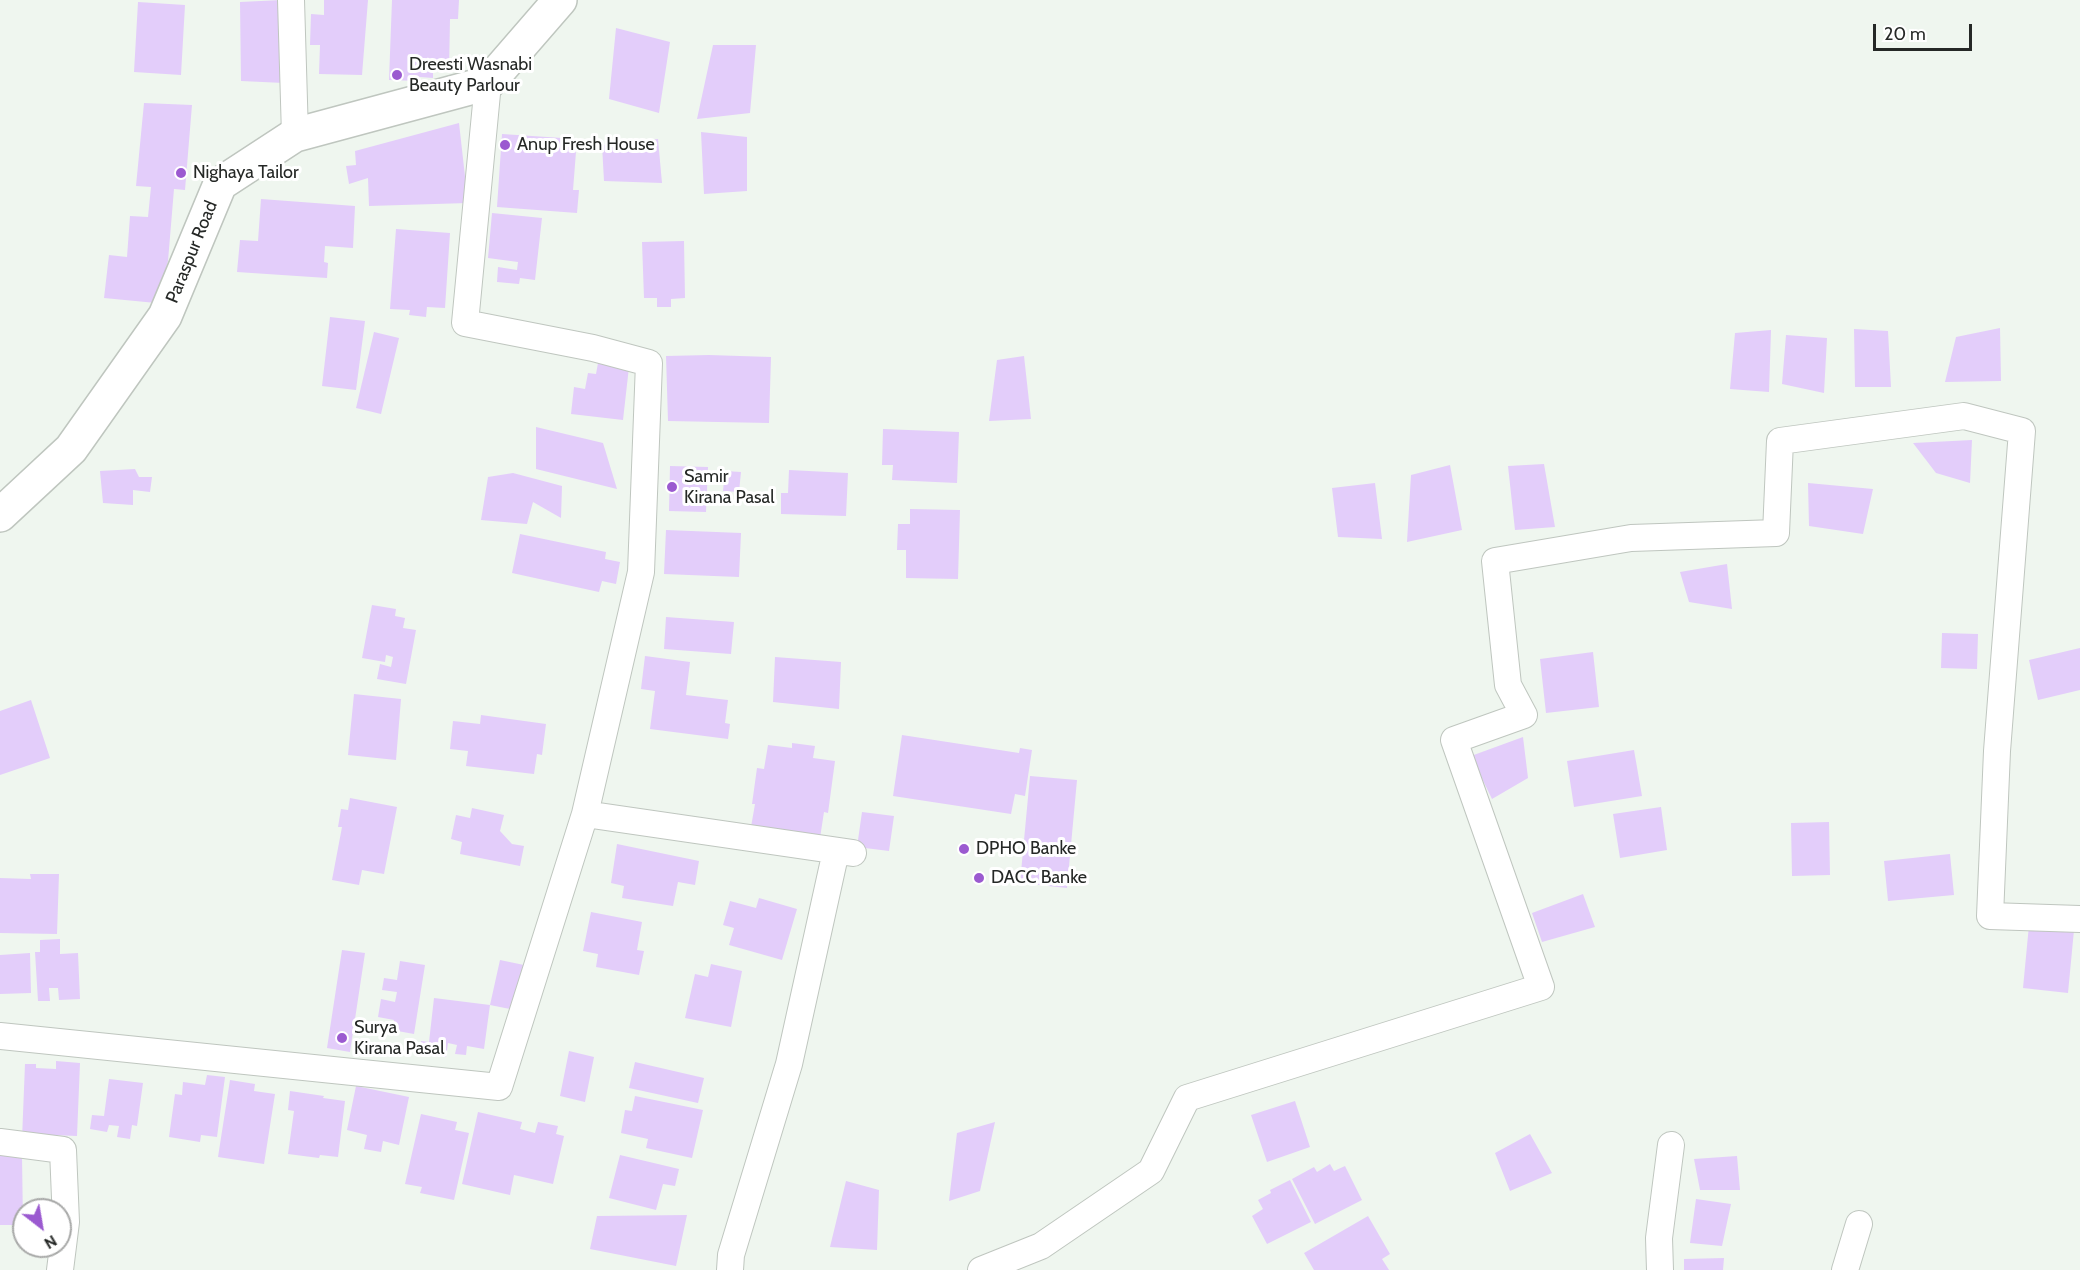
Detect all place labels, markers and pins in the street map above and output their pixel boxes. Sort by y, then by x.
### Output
place label: Dreesti Wasnabi Beauty Parlour [409,54,532,97]
marker: Dreesti Wasnabi Beauty Parlour [390,68,404,82]
place label: Anup Fresh House [517,134,655,156]
marker: Anup Fresh House [498,138,512,152]
place label: Nighaya Tailor [193,162,299,184]
marker: Nighaya Tailor [174,166,188,180]
place label: Samir Kirana Pasal [684,466,774,508]
marker: Samir Kirana Pasal [665,480,679,494]
place label: DPHO Banke [976,838,1076,860]
marker: DPHO Banke [957,842,971,856]
place label: DACC Banke [991,867,1087,889]
marker: DACC Banke [972,871,986,885]
place label: Surya Kirana Pasal [354,1017,444,1060]
marker: Surya Kirana Pasal [335,1031,349,1045]

